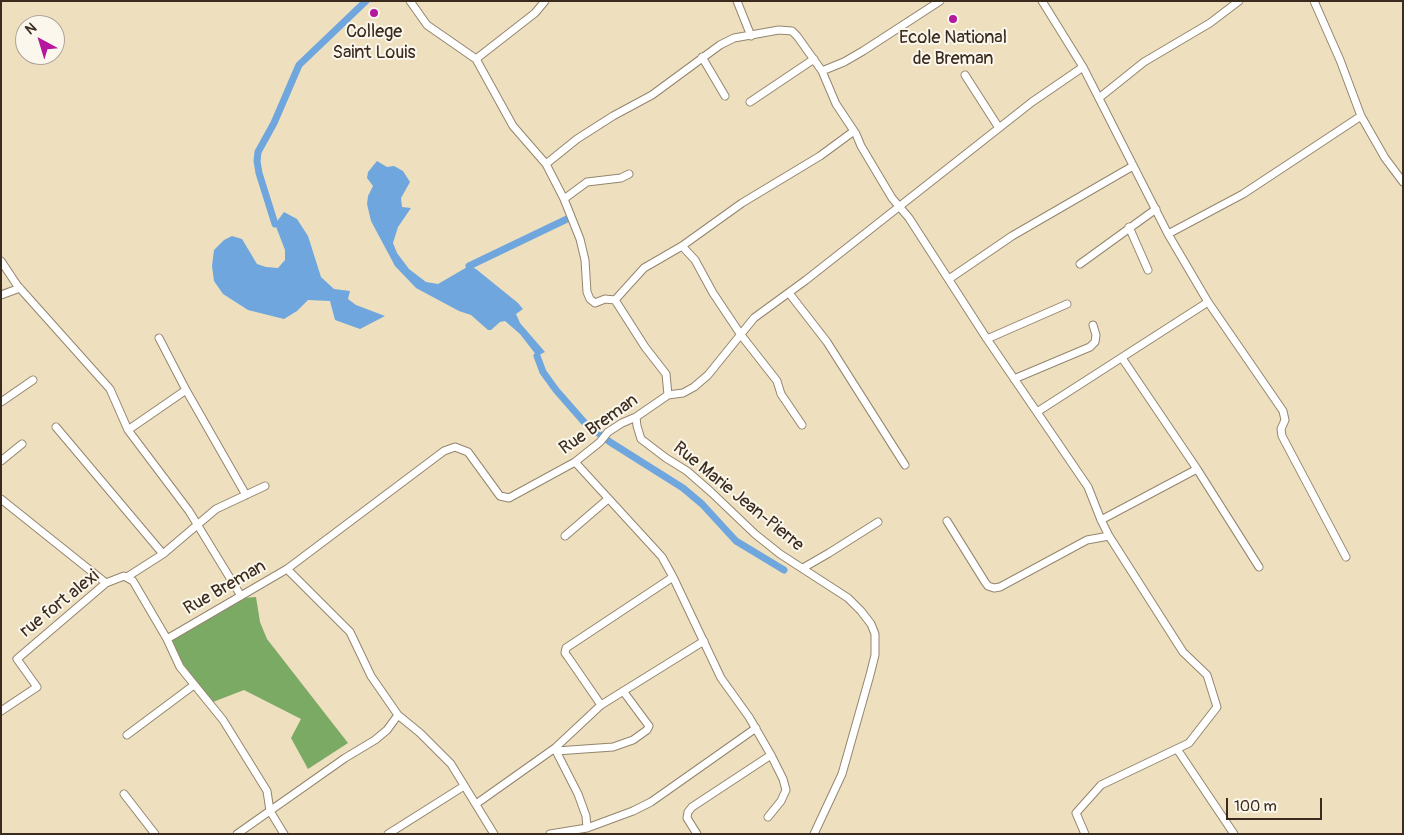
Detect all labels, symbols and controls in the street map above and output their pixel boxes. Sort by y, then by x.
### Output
marker: College Saint Louis [368,7,380,19]
marker: Ecole National de Breman [947,13,959,25]
north arrow [15,15,65,65]
text: N [22,19,40,38]
place label: College Saint Louis [332,21,416,64]
place label: Ecole National de Breman [899,27,1007,70]
street label: Rue Breman [555,390,643,460]
street label: Rue Marie Jean-Pierre [668,438,808,556]
street label: Rue Breman [180,556,270,620]
street label: rue fort alexi [16,566,104,642]
scale bar [1229,788,1325,820]
text: 100 m [1234,797,1277,816]

